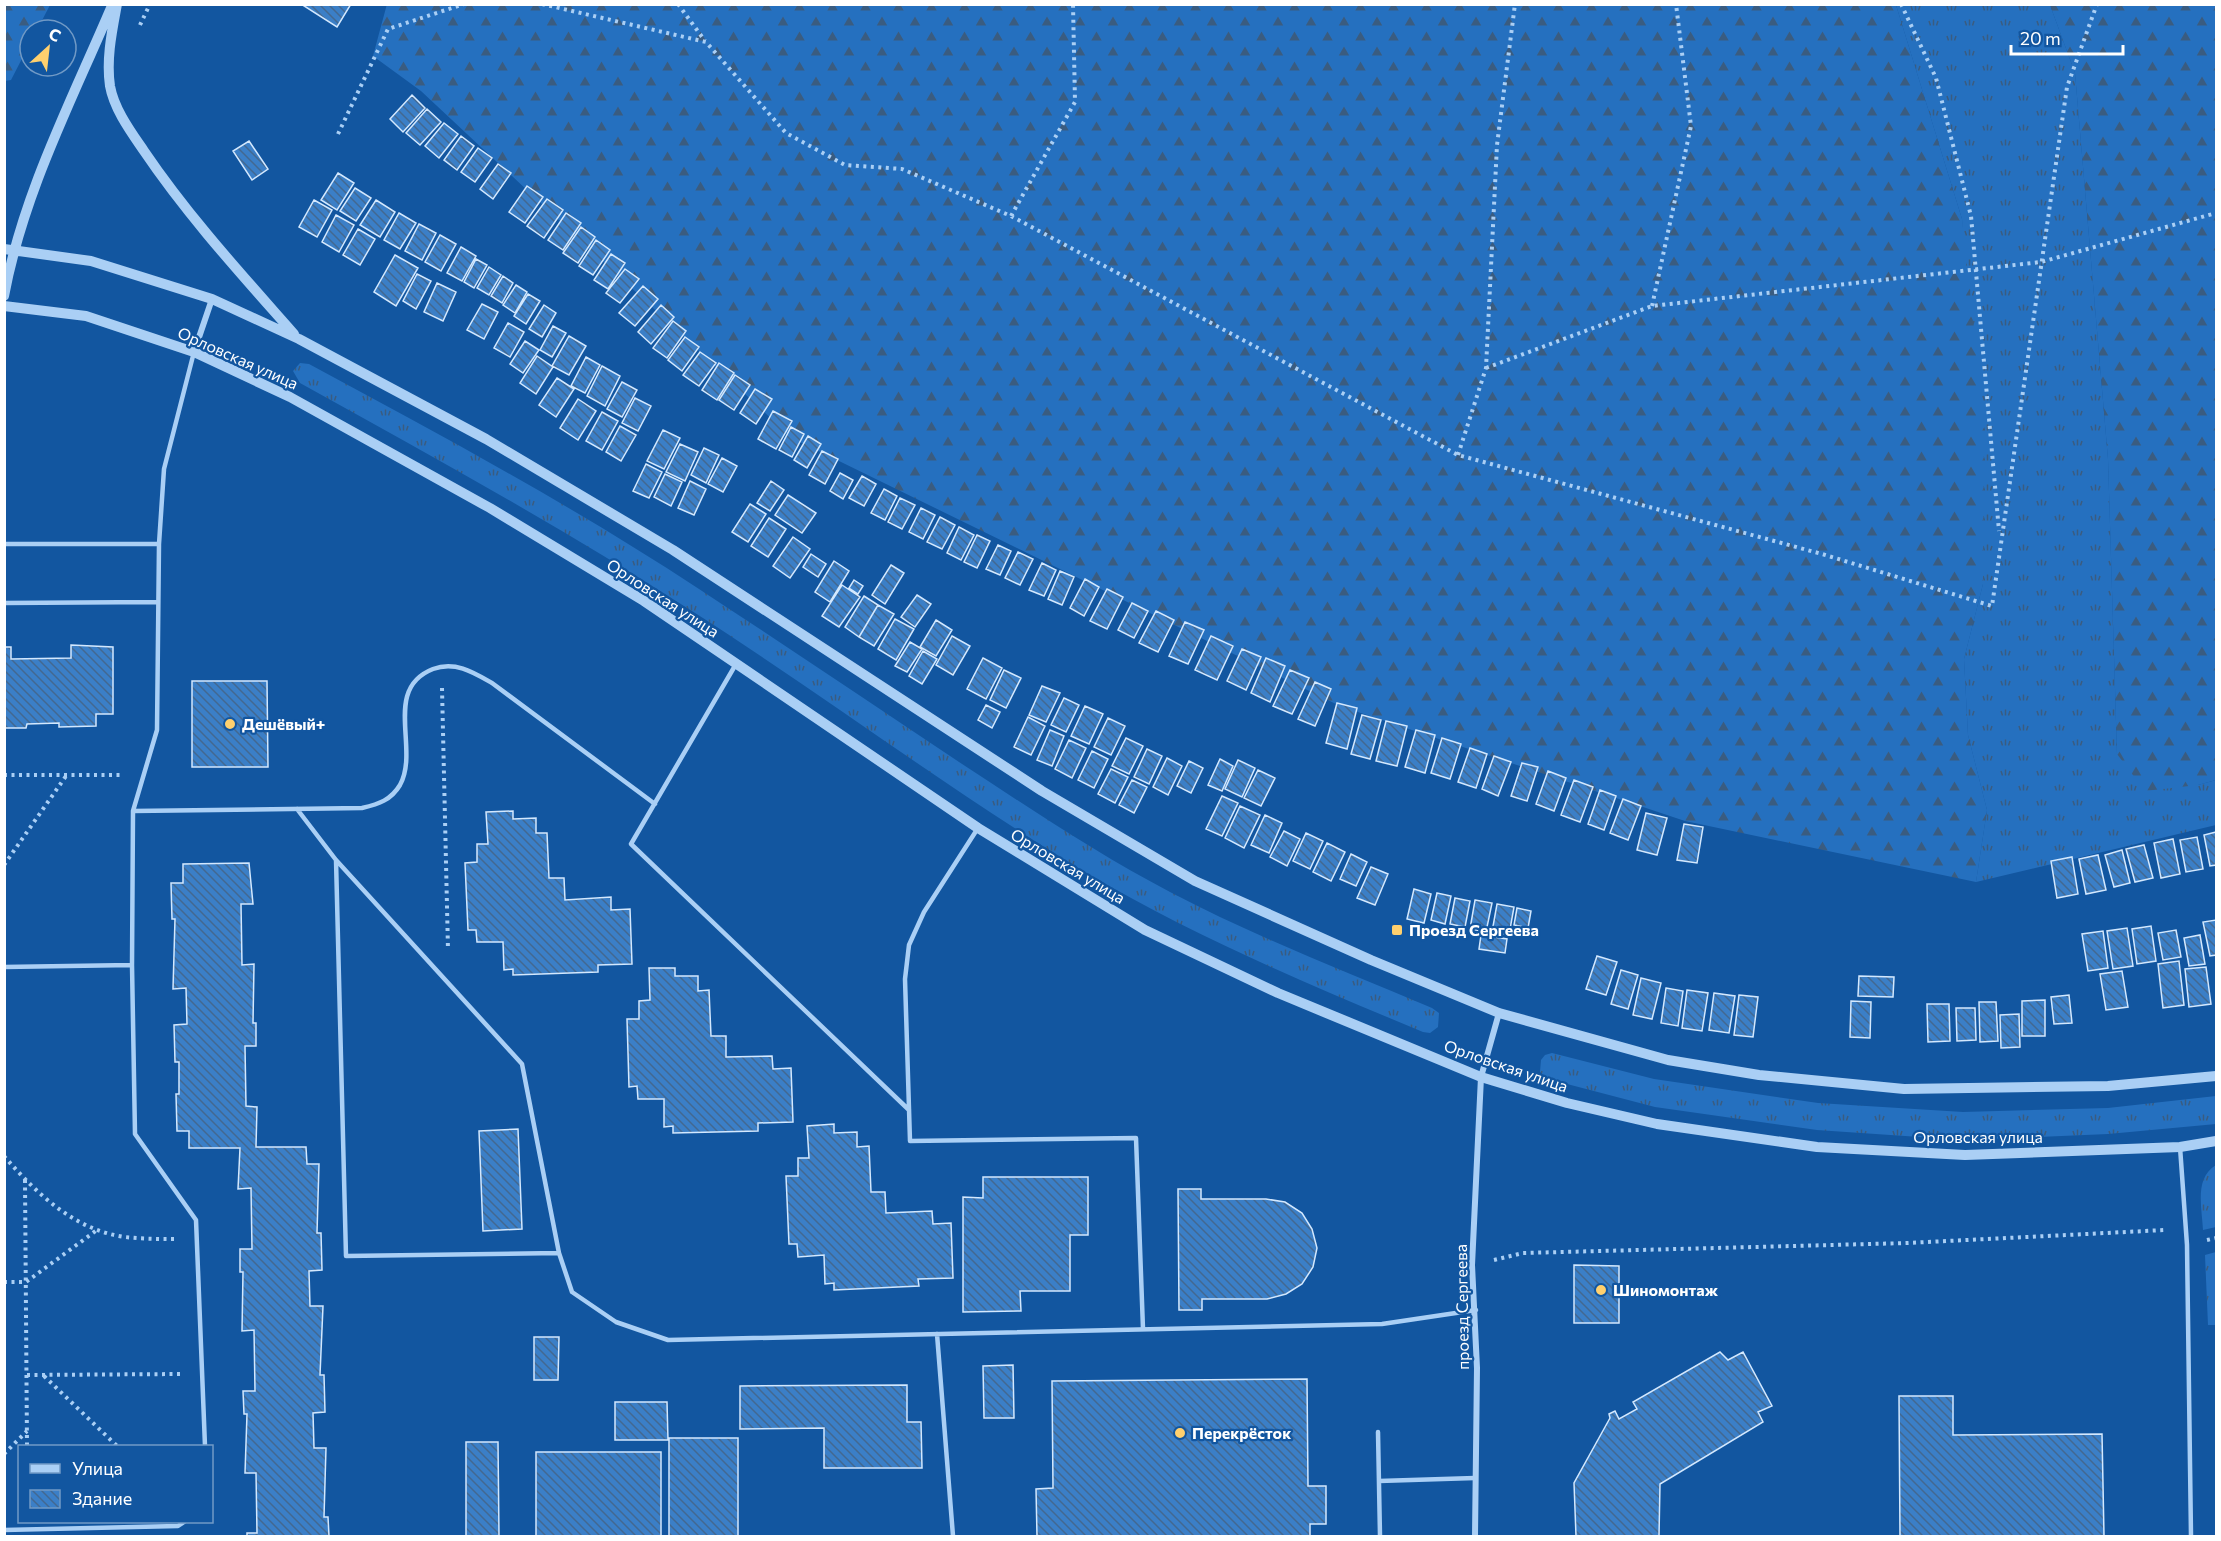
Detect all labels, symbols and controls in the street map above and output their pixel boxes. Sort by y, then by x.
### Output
north arrow [18,18,78,78]
scale bar [2011,18,2124,56]
text: С [46,23,64,45]
text: 20 m [2020,27,2061,49]
street label: Орловская улица [175,322,301,393]
street label: Орловская улица [604,554,723,641]
place label: Дешёвый+ [242,714,325,733]
marker: Дешёвый+ [223,717,237,731]
street label: Орловская улица [1008,824,1129,907]
place label: Проезд Сергеева [1409,920,1539,939]
marker: Проезд Сергеева [1390,923,1404,937]
street label: Орловская улица [1442,1035,1571,1096]
street label: Орловская улица [1913,1127,2043,1146]
street label: проезд Сергеева [1451,1244,1472,1370]
place label: Шиномонтаж [1613,1280,1719,1299]
marker: Шиномонтаж [1594,1283,1608,1297]
place label: Перекрёсток [1192,1423,1291,1442]
marker: Перекрёсток [1173,1426,1187,1440]
legend [18,1445,213,1523]
text: Улица [72,1457,123,1479]
text: Здание [72,1487,132,1509]

